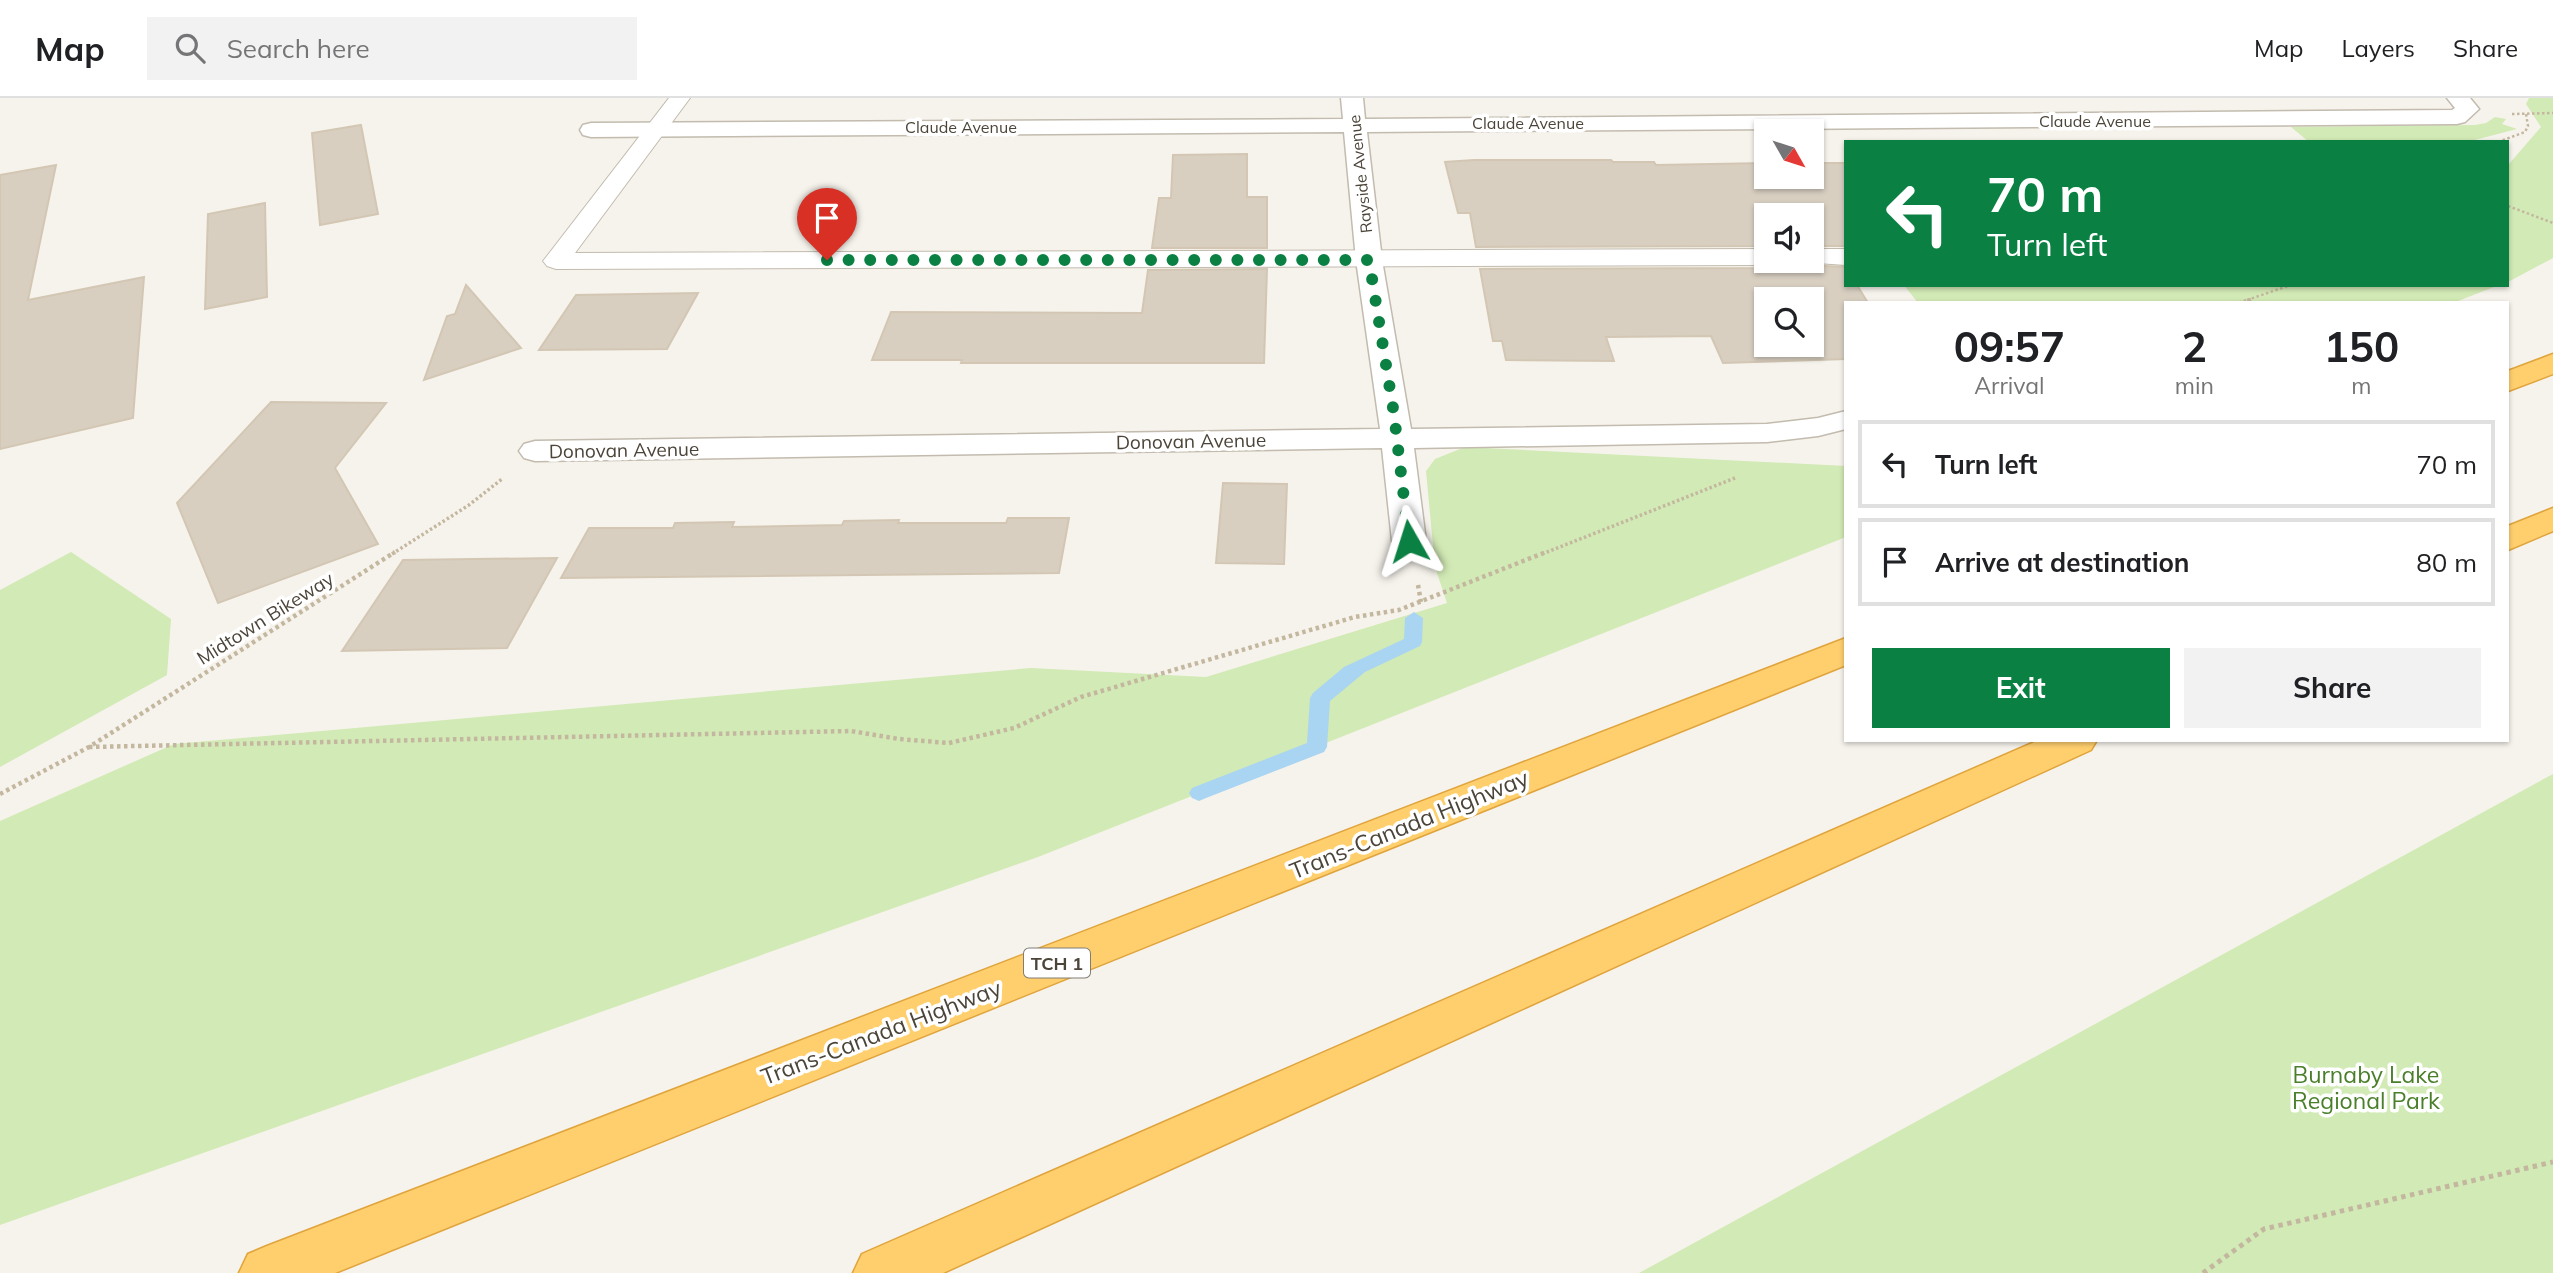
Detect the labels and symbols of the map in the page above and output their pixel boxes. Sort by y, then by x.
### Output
street label: Claude Avenue [2039,111,2151,131]
street label: Claude Avenue [1472,113,1584,133]
street label: Rayside Avenue [1344,114,1376,234]
street label: Claude Avenue [905,117,1017,137]
north arrow [1754,119,1824,189]
pin [797,188,857,260]
street label: Donovan Avenue [1116,428,1266,454]
street label: Donovan Avenue [549,437,699,463]
position arrow [1372,504,1446,578]
street label: Midtown Bikeway [192,566,338,670]
street label: Trans-Canada Highway [1285,763,1533,885]
road number: TCH 1 [1024,948,1090,978]
street label: Trans-Canada Highway [757,973,1005,1091]
park label: Burnaby Lake Regional Park [2292,1060,2441,1115]

